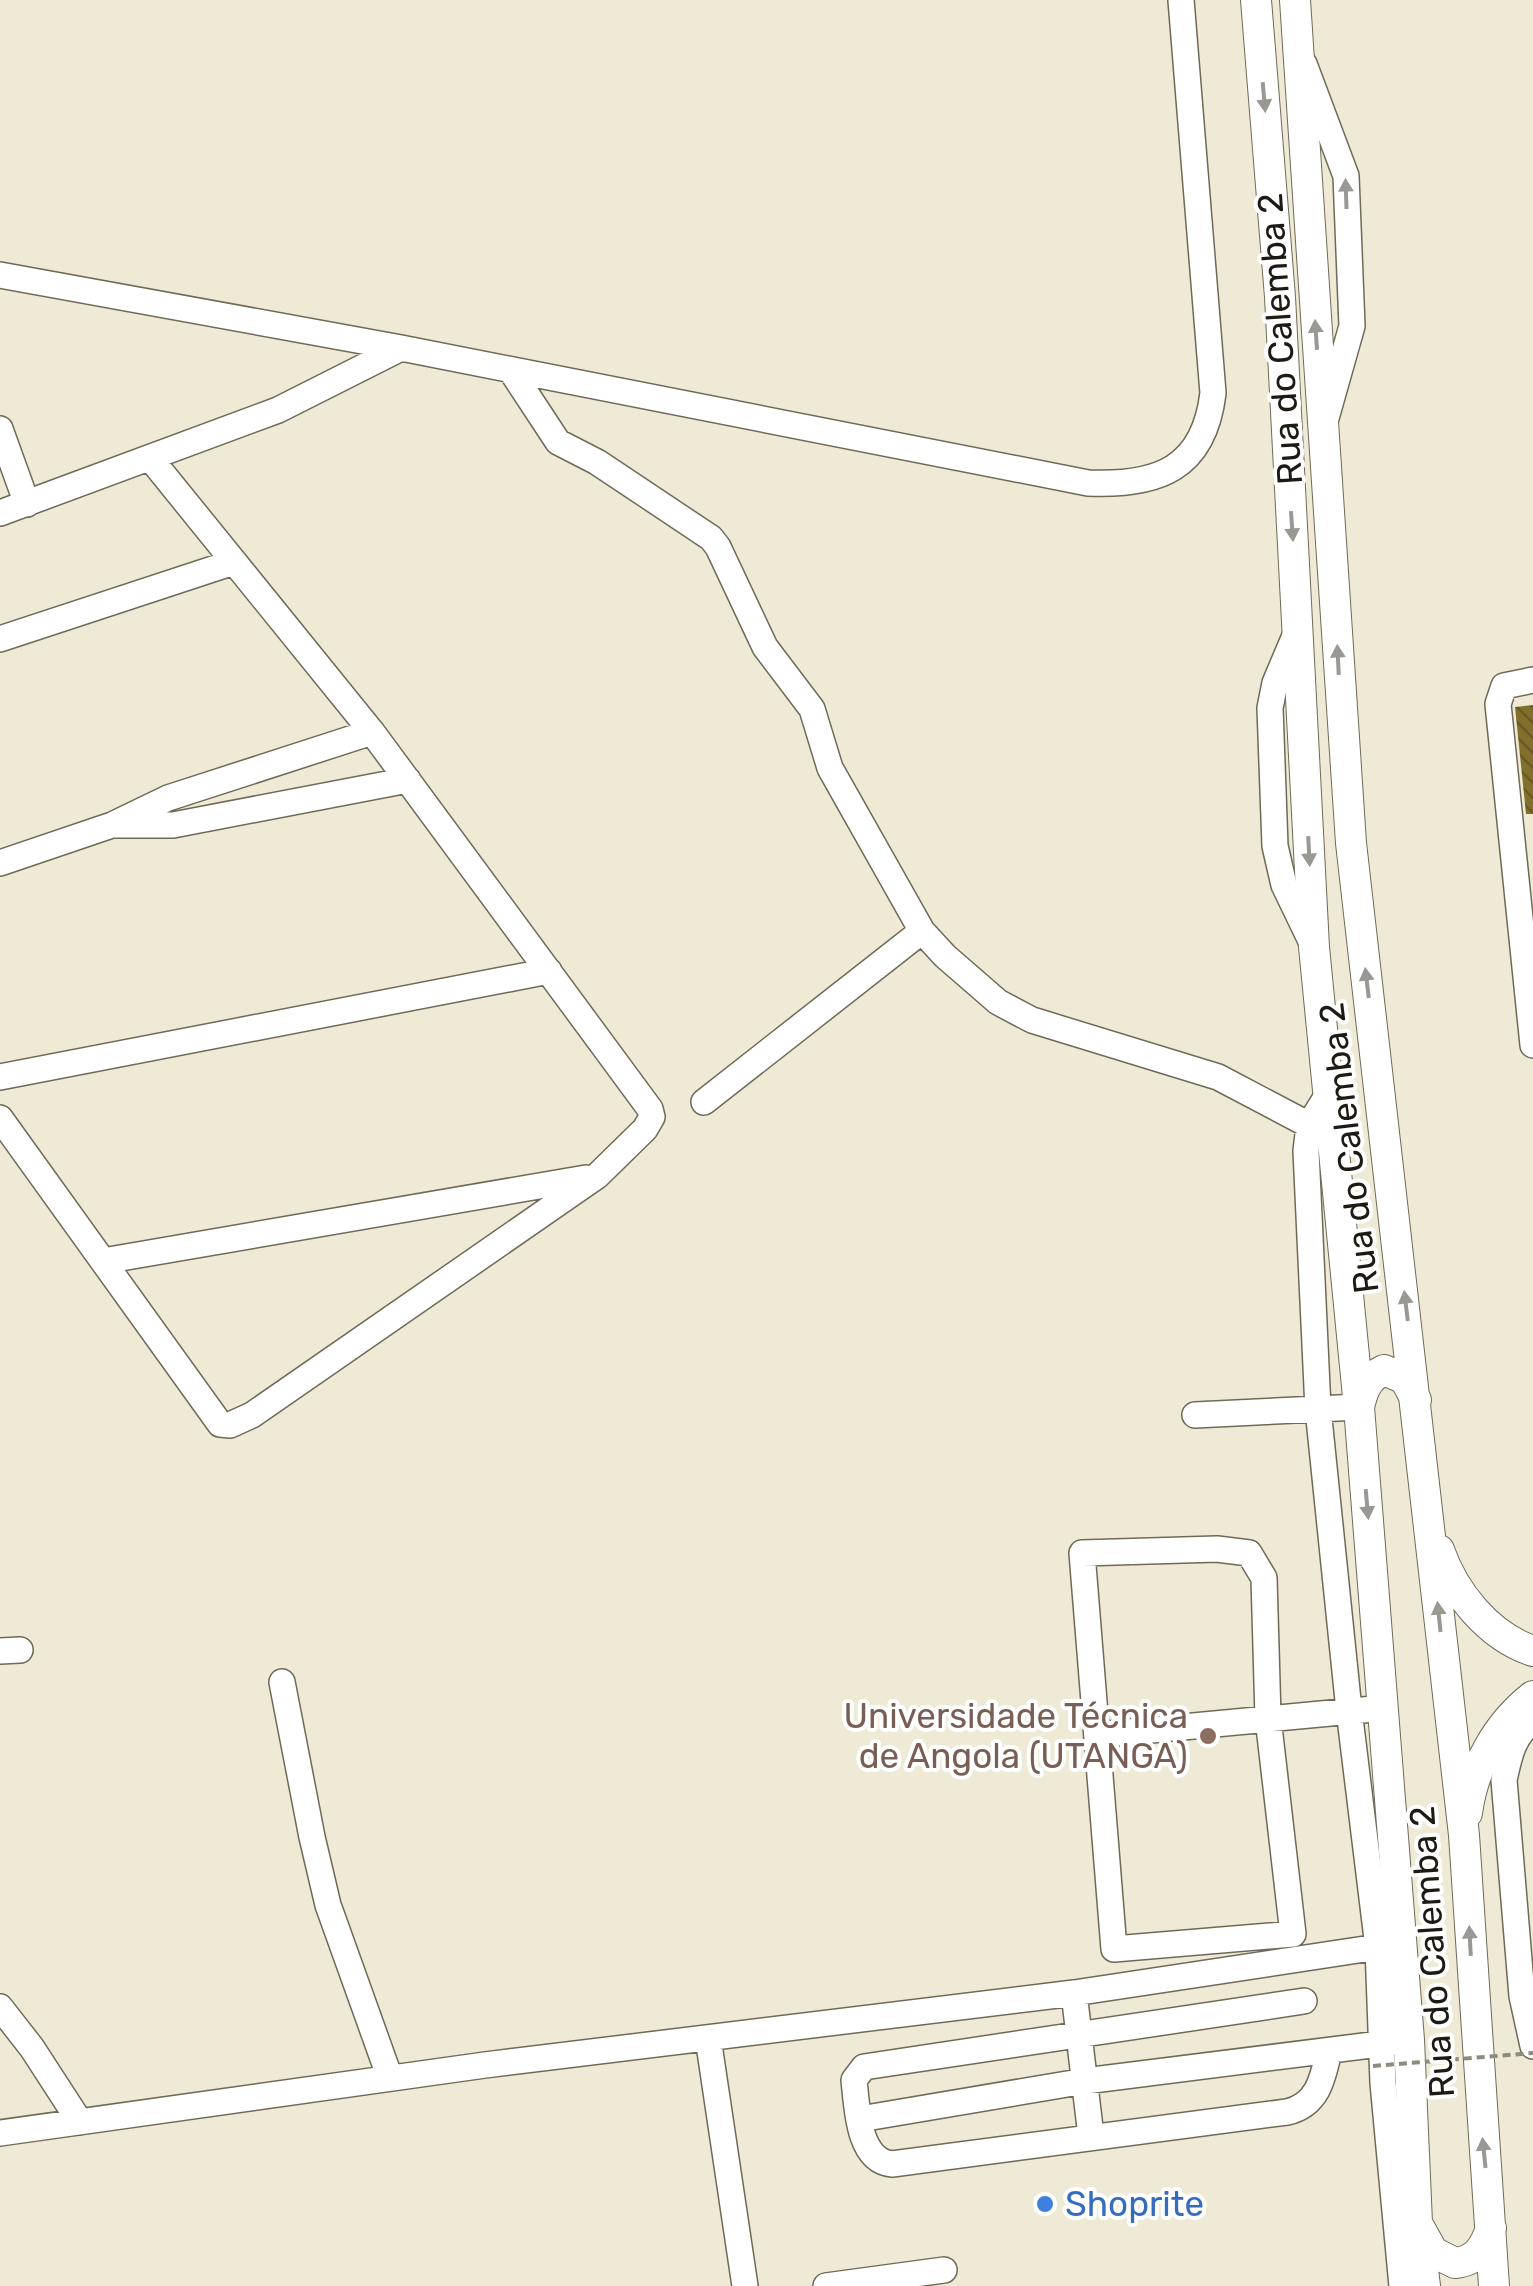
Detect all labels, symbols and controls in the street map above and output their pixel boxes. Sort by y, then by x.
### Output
one-way arrow [1257,82,1273,114]
one-way arrow [1338,177,1354,209]
street label: Rua do Calemba 2 [1249,192,1311,486]
one-way arrow [1308,319,1324,351]
one-way arrow [1284,511,1300,543]
one-way arrow [1330,643,1346,675]
one-way arrow [1301,835,1317,867]
one-way arrow [1359,967,1375,999]
street label: Rua do Calemba 2 [1310,1000,1388,1296]
one-way arrow [1398,1290,1414,1321]
one-way arrow [1360,1489,1376,1521]
one-way arrow [1431,1601,1447,1633]
place label: Universidade Técnica de Angola (UTANGA) [843,1695,1188,1777]
marker: Universidade Técnica de Angola (UTANGA) [1197,1725,1219,1747]
street label: Rua do Calemba 2 [1401,1805,1463,2099]
one-way arrow [1462,1924,1478,1956]
one-way arrow [1476,2137,1492,2169]
place label: Shoprite [1065,2183,1204,2225]
marker: Shoprite [1034,2193,1056,2215]

